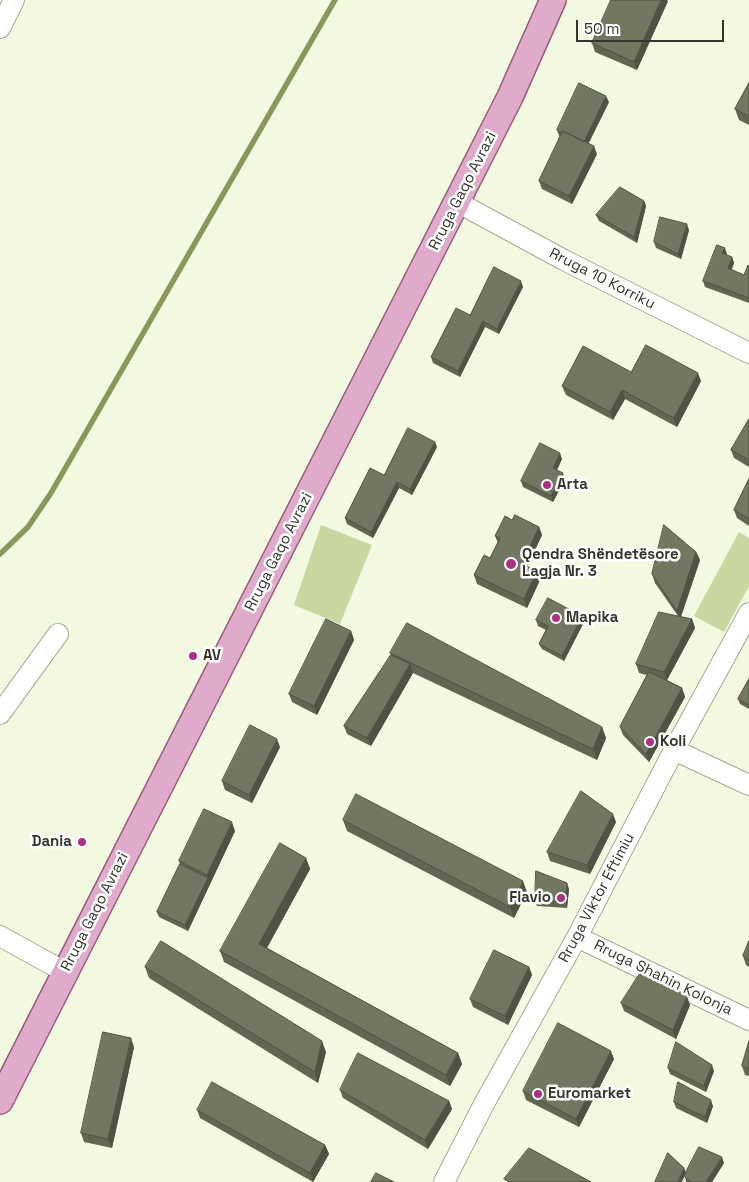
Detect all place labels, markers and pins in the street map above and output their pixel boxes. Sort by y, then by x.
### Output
place label: Arta [557,476,588,494]
marker: Arta [541,479,553,491]
place label: Qendra Shëndetësore Lagja Nr. 3 [522,546,679,581]
marker: Qendra Shëndetësore Lagja Nr. 3 [504,557,518,571]
place label: Mapika [566,609,618,627]
marker: Mapika [550,612,562,624]
place label: AV [203,647,221,665]
marker: AV [187,650,199,662]
place label: Koli [660,733,686,751]
marker: Koli [644,736,656,748]
place label: Dania [31,833,72,851]
marker: Dania [76,836,88,848]
place label: Flavio [509,889,551,907]
marker: Flavio [555,892,567,904]
place label: Euromarket [548,1085,631,1103]
marker: Euromarket [532,1088,544,1100]

